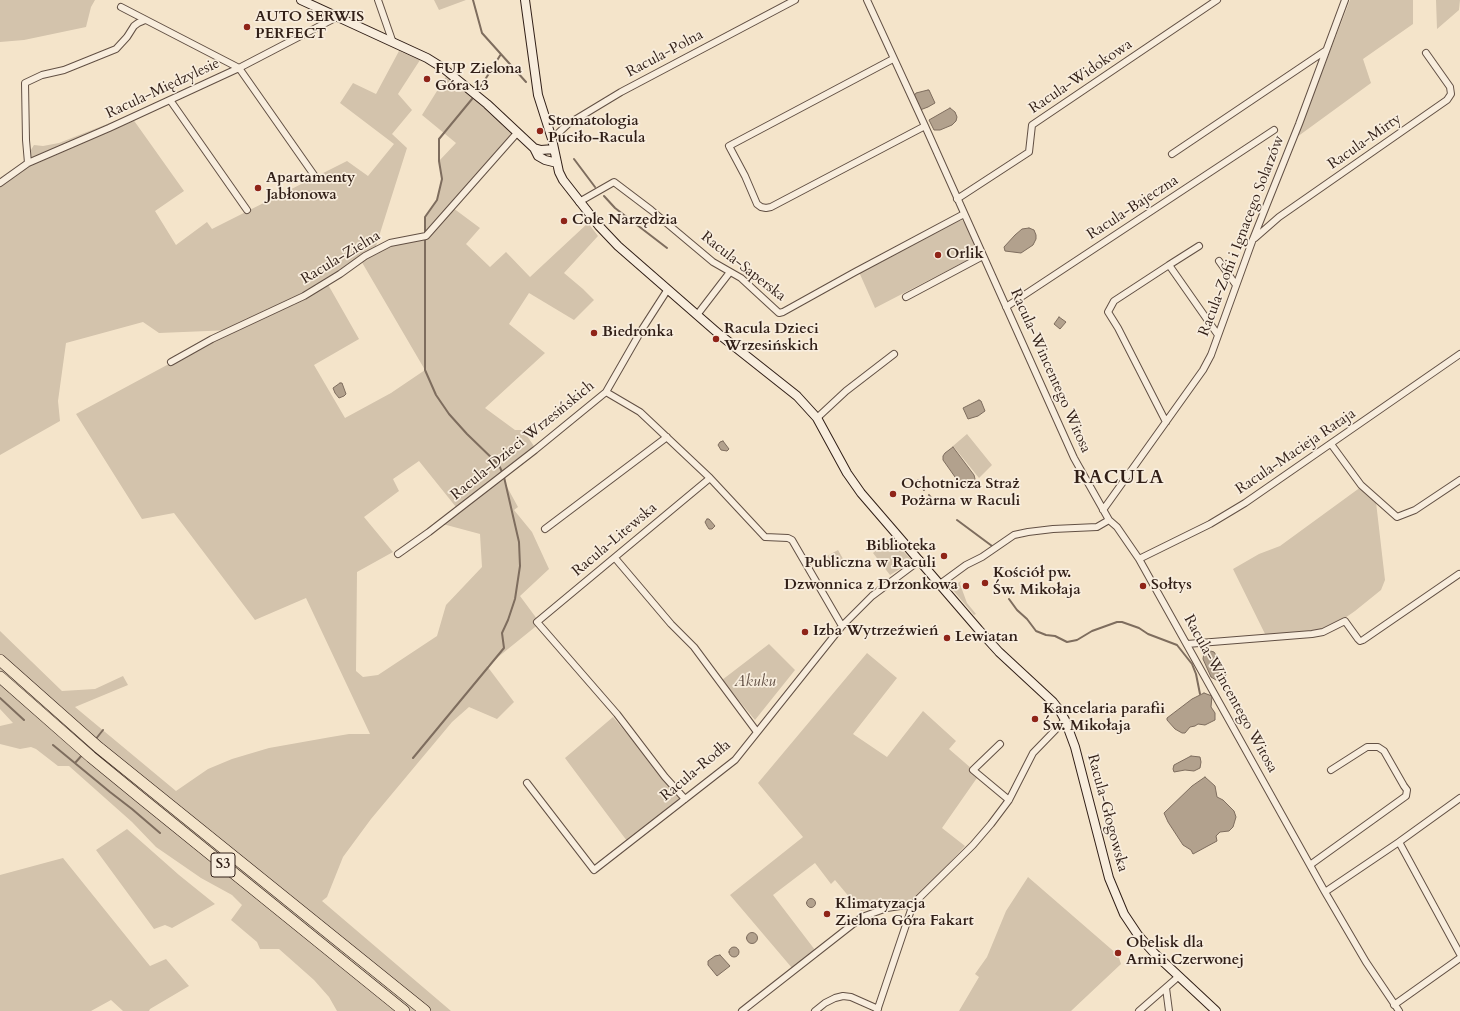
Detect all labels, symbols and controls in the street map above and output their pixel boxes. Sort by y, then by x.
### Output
place label: AUTO SERWIS PERFECT [255,9,364,44]
marker: AUTO SERWIS PERFECT [242,22,252,32]
street label: Racula-Polna [623,26,707,82]
street label: Racula-Widokowa [1026,36,1136,118]
street label: Racula-Międzylesie [103,55,223,123]
place label: FUP Zielona Góra 13 [435,61,522,96]
marker: FUP Zielona Góra 13 [422,74,432,84]
street label: Racula-Mirty [1325,110,1405,174]
place label: Stomatologia Puciło-Racula [548,113,645,148]
marker: Stomatologia Puciło-Racula [535,126,545,136]
street label: Racula-Zofii i Ignacego Solarzów [1195,133,1289,339]
place label: Apartamenty Jabłonowa [266,170,355,205]
street label: Racula-Bajeczna [1084,172,1182,244]
marker: Apartamenty Jabłonowa [253,183,263,193]
place label: Cole Narzędzia [572,212,678,230]
marker: Cole Narzędzia [559,216,569,226]
street label: Racula-Zielna [298,227,384,289]
street label: Racula-Saperska [697,228,789,306]
place label: Orlik [946,246,984,264]
marker: Orlik [933,250,943,260]
street label: Racula-Wincentego Witosa [1006,286,1094,456]
place label: Racula Dzieci Wrzesińskich [724,321,819,356]
place label: Biedronka [602,324,673,342]
marker: Biedronka [589,328,599,338]
marker: Racula Dzieci Wrzesińskich [711,334,721,344]
street label: Racula-Dzieci Wrzesińskich [448,377,598,505]
street label: Racula-Macieja Rataja [1233,405,1359,499]
district label: RACULA [1074,468,1164,490]
place label: Ochotnicza Straż Pożarna w Raculi [901,476,1020,511]
marker: Ochotnicza Straż Pożarna w Raculi [888,489,898,499]
street label: Racula-Litewska [569,499,661,581]
place label: Biblioteka Publiczna w Raculi [805,538,936,573]
marker: Biblioteka Publiczna w Raculi [939,551,949,561]
place label: Kościół pw. Św. Mikołaja [993,565,1081,600]
place label: Dzwonnica z Drzonkowa [784,577,958,595]
place label: Sołtys [1151,577,1192,595]
marker: Kościół pw. Św. Mikołaja [980,578,990,588]
marker: Dzwonnica z Drzonkowa [961,581,971,591]
marker: Sołtys [1138,581,1148,591]
street label: Racula-Wincentego Witosa [1179,612,1281,776]
place label: Izba Wytrzeźwień [813,623,939,641]
marker: Izba Wytrzeźwień [800,627,810,637]
place label: Lewiatan [955,629,1018,647]
marker: Lewiatan [942,633,952,643]
park label: Akuku [734,674,776,692]
place label: Kancelaria parafii Św. Mikołaja [1043,701,1165,736]
marker: Kancelaria parafii Św. Mikołaja [1030,714,1040,724]
street label: Racula-Rodła [657,736,735,806]
street label: Racula-Głogowska [1083,752,1131,874]
road number: S3 [211,853,235,877]
place label: Klimatyzacja Zielona Góra Fakart [835,896,974,931]
marker: Klimatyzacja Zielona Góra Fakart [822,909,832,919]
place label: Obelisk dla Armii Czerwonej [1126,935,1244,970]
marker: Obelisk dla Armii Czerwonej [1113,948,1123,958]

